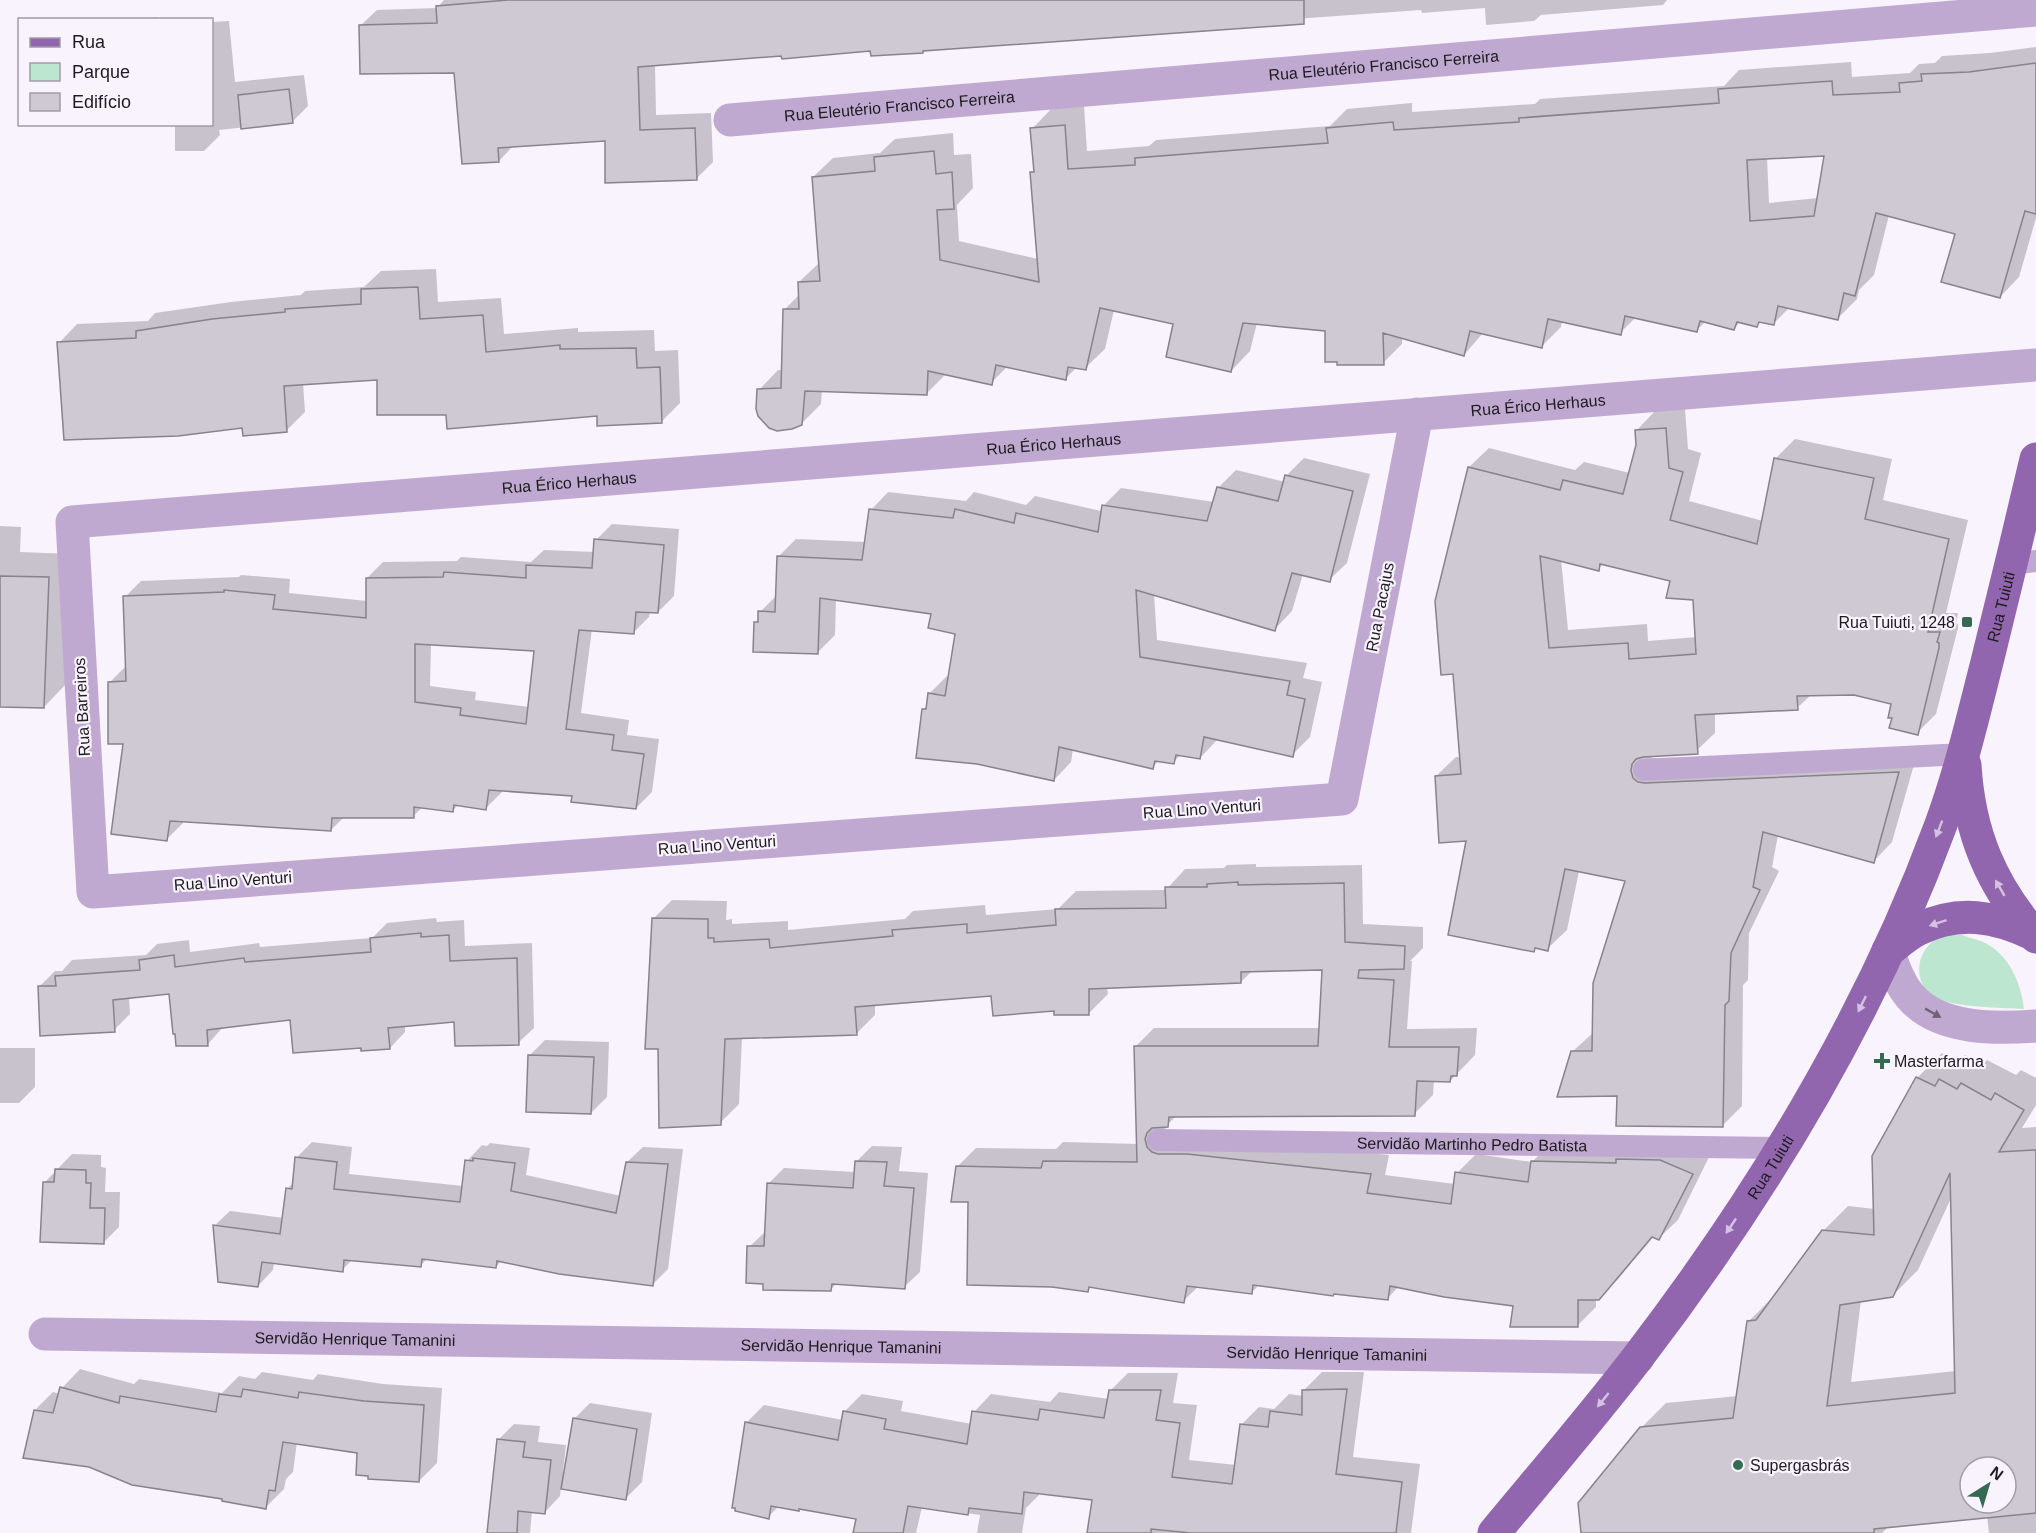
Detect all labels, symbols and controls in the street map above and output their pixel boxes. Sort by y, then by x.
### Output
legend [18,18,213,126]
text: Rua [72,32,106,52]
street label: Rua Eleutério Francisco Ferreira [1268,47,1500,83]
text: Parque [72,62,130,82]
street label: Rua Eleutério Francisco Ferreira [783,88,1015,124]
text: Edifício [72,92,131,112]
street label: Rua Érico Herhaus [1470,391,1606,419]
street label: Rua Érico Herhaus [985,430,1122,457]
street label: Rua Érico Herhaus [501,468,637,496]
street label: Rua Pacajus [1363,561,1397,653]
street label: Rua Tuiuti [1984,570,2017,644]
place label: Rua Tuiuti, 1248 [1838,614,1955,631]
marker: Rua Tuiuti, 1248 [1960,615,1974,629]
street label: Rua Barreiros [71,657,93,757]
street label: Rua Lino Venturi [1142,796,1262,822]
one-way arrow [1933,820,1943,838]
street label: Rua Lino Venturi [657,832,777,858]
street label: Rua Lino Venturi [173,868,293,894]
one-way arrow [1995,879,2005,896]
one-way arrow [1928,918,1946,928]
one-way arrow [1858,995,1867,1012]
one-way arrow [1925,1008,1942,1018]
place label: Masterfarma [1894,1053,1984,1070]
marker: Masterfarma [1875,1054,1889,1068]
street label: Rua Tuiuti [1744,1132,1797,1202]
street label: Servidão Martinho Pedro Batista [1357,1134,1587,1154]
one-way arrow [1725,1217,1737,1233]
street label: Servidão Henrique Tamanini [254,1329,456,1349]
street label: Servidão Henrique Tamanini [740,1336,941,1356]
street label: Servidão Henrique Tamanini [1226,1343,1427,1363]
one-way arrow [1597,1392,1610,1408]
north arrow [1958,1455,2018,1515]
place label: Supergasbrás [1750,1457,1850,1474]
marker: Supergasbrás [1731,1458,1745,1472]
text: N [1987,1463,2006,1484]

